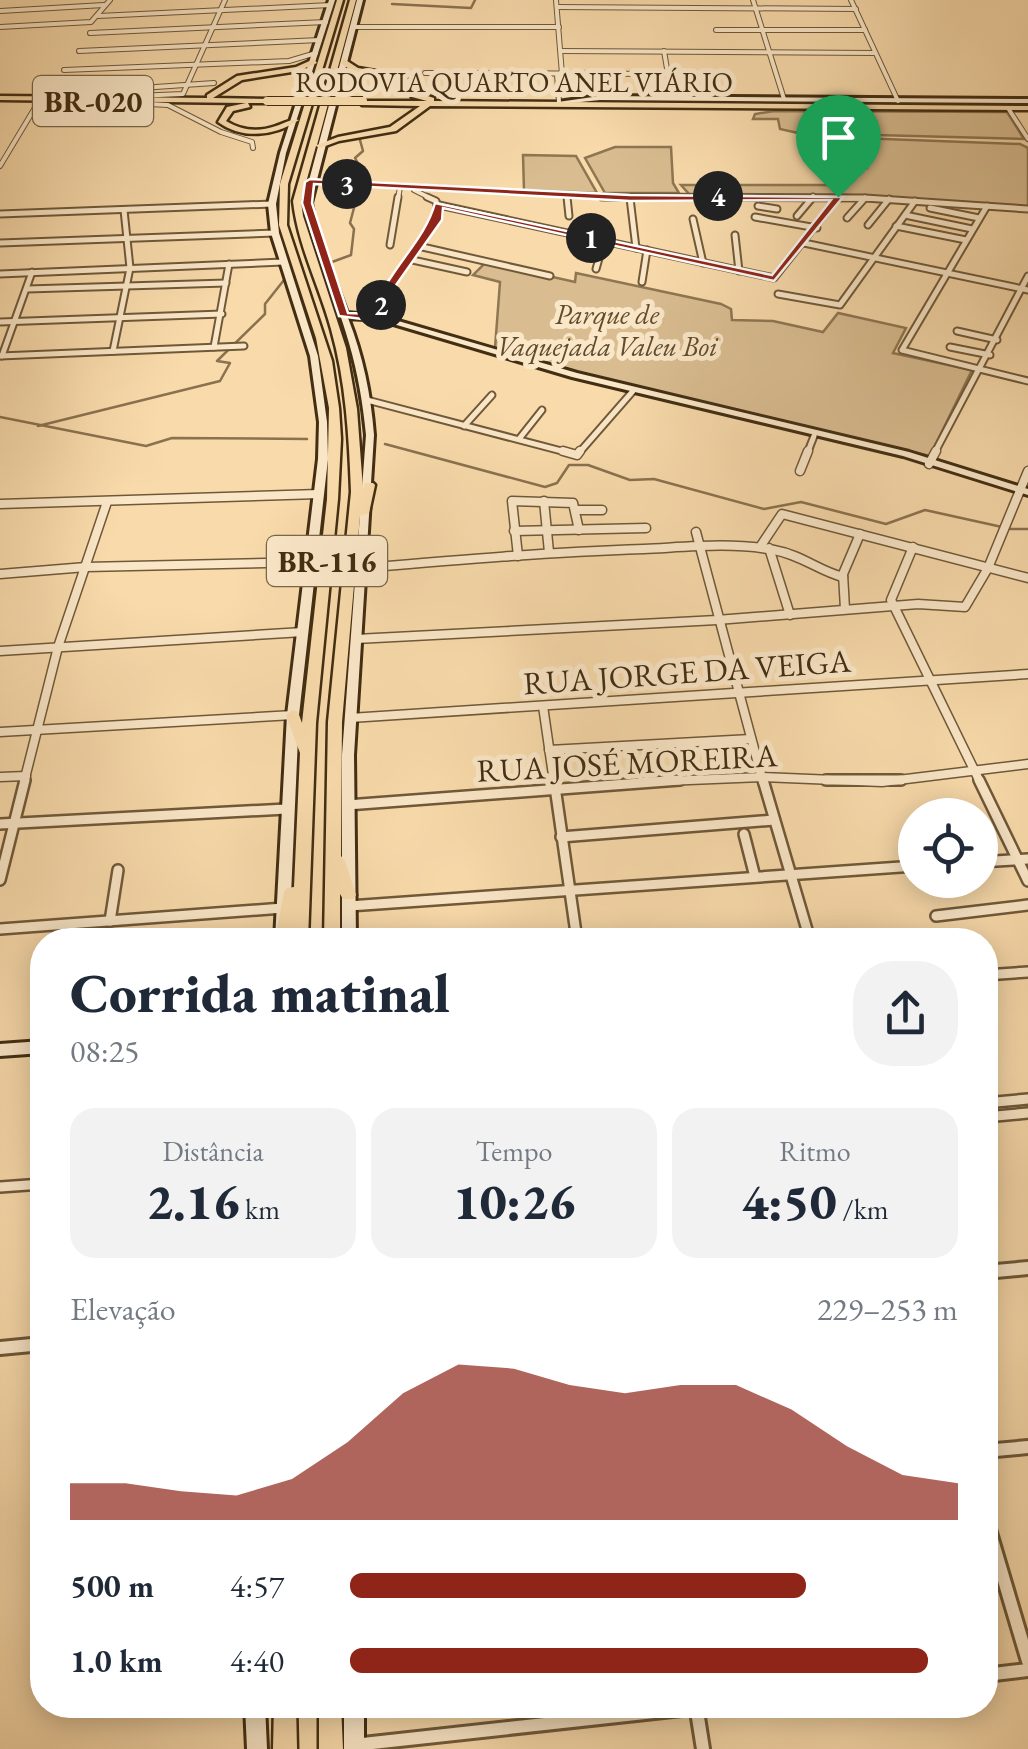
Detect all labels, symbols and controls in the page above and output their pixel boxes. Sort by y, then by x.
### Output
street label: RODOVIA QUARTO ANEL VIÁRIO [295,64,733,100]
road number: BR-020 [33,76,153,126]
pin [796,95,881,198]
icon: arrive [811,110,866,165]
pin: 3 [322,159,372,209]
text: 3 [340,166,354,202]
pin: 4 [693,171,743,221]
text: 4 [711,178,725,214]
pin: 1 [566,213,616,263]
text: 1 [584,220,598,256]
pin: 2 [356,280,406,330]
text: 2 [374,287,388,323]
park label: Parque de Vaquejada Valeu Boi [497,296,719,365]
road number: BR-116 [267,536,387,586]
street label: RUA JORGE DA VEIGA [522,640,853,704]
street label: RUA JOSÉ MOREIRA [476,734,779,792]
map controls [898,798,998,898]
button: locate [898,798,998,898]
text: Corrida matinal [70,957,450,1028]
button: share [853,961,958,1066]
text: 08:25 [70,1030,139,1072]
text: Distância [162,1133,264,1169]
text: Tempo [476,1133,552,1169]
text: Ritmo [779,1133,851,1169]
text: 2.16 [146,1169,240,1234]
text: 10:26 [453,1169,575,1234]
text: 4:50 [741,1169,837,1234]
text: km [240,1191,280,1227]
text: /km [837,1191,889,1227]
text: Elevação [70,1288,176,1330]
text: 229–253 m [817,1288,958,1330]
text: 500 m [70,1565,154,1607]
text: 4:57 [230,1565,284,1607]
text: 1.0 km [70,1640,163,1682]
text: 4:40 [230,1640,284,1682]

